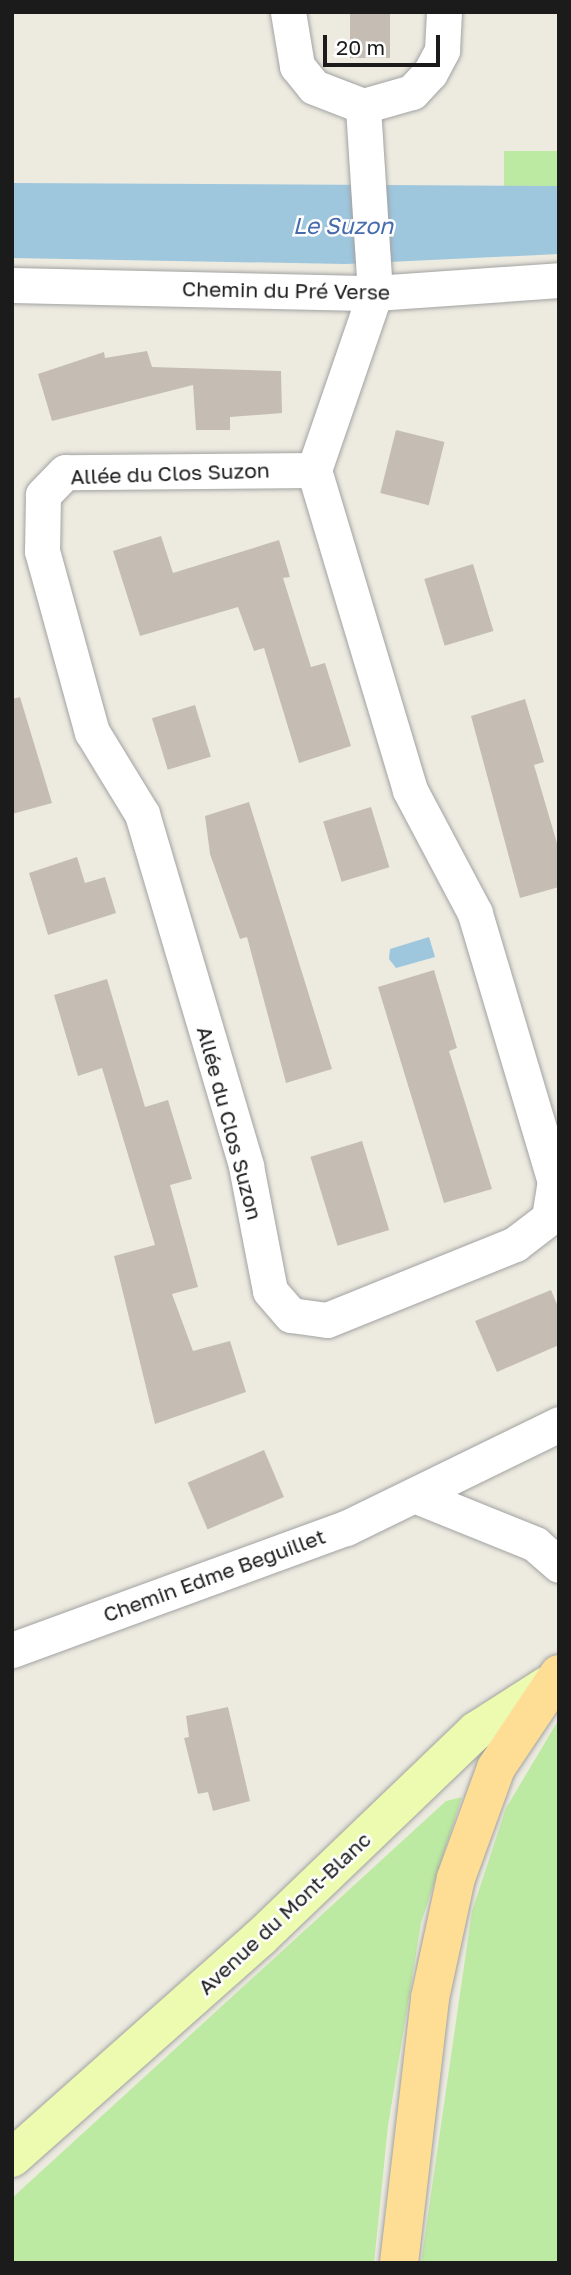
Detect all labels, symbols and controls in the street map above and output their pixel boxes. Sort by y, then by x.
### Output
scale bar [326,21,443,65]
text: 20 m [336,34,385,60]
water label: Le Suzon [293,211,393,239]
street label: Chemin du Pré Verse [182,276,390,304]
street label: Allée du Clos Suzon [70,457,270,489]
street label: Allée du Clos Suzon [192,1023,268,1223]
street label: Chemin Edme Beguillet [99,1523,329,1627]
street label: Avenue du Mont-Blanc [193,1827,375,1999]

